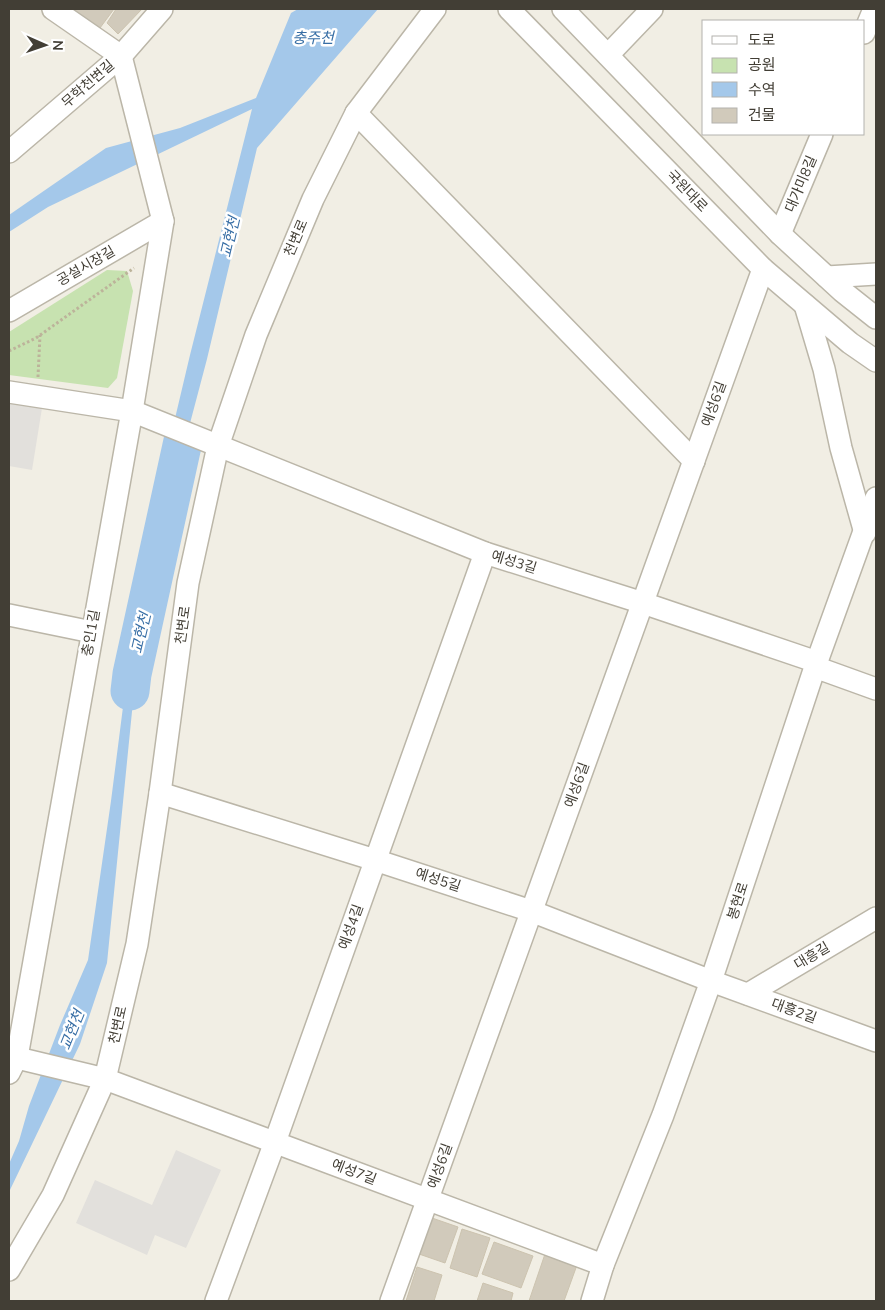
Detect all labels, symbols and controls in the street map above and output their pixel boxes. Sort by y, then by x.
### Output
north arrow [20,20,70,70]
legend [702,20,865,135]
water label: 충주천 [292,28,336,48]
text: 도로 [748,30,776,50]
text: N [48,40,67,51]
text: 공원 [748,55,776,75]
street label: 무학천변길 [57,56,119,112]
text: 수역 [748,80,776,100]
text: 건물 [748,105,776,125]
street label: 대가미8길 [781,153,821,215]
street label: 국원대로 [662,166,712,216]
water label: 교현천 [216,212,245,259]
street label: 천변로 [280,216,312,259]
street label: 공설시장길 [53,242,119,290]
street label: 예성6길 [697,379,731,429]
street label: 예성3길 [489,546,539,578]
street label: 천변로 [171,604,195,645]
street label: 충인1길 [78,608,104,658]
water label: 교현천 [127,608,156,655]
street label: 예성6길 [560,760,594,810]
street label: 예성5길 [413,864,463,896]
street label: 봉현로 [723,880,753,922]
street label: 예성4길 [334,902,368,952]
street label: 대흥길 [791,938,833,974]
street label: 대흥2길 [769,994,819,1028]
street label: 천변로 [104,1004,132,1046]
water label: 교현천 [55,1005,90,1053]
street label: 예성6길 [423,1141,457,1191]
street label: 예성7길 [329,1155,379,1189]

